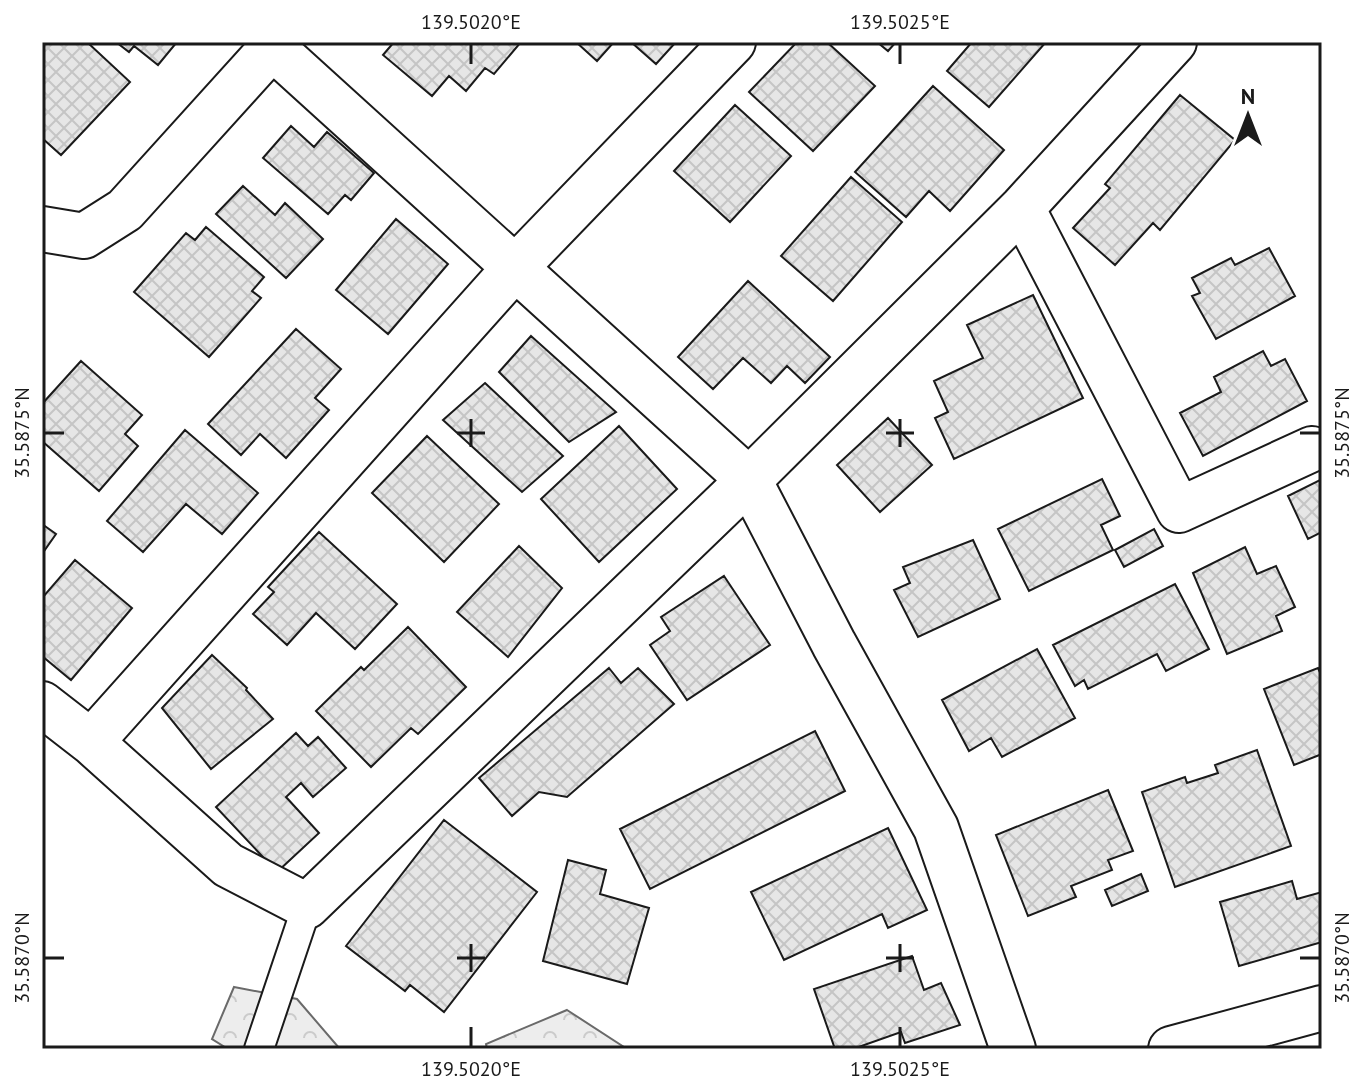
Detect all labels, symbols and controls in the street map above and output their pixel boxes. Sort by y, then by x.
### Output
text: 139.5020°E [421,9,521,35]
text: 139.5025°E [850,9,950,35]
north arrow [1208,76,1288,156]
text: N [1241,82,1255,110]
text: 35.5875°N [9,387,35,479]
text: 35.5875°N [1329,387,1355,479]
text: 35.5870°N [9,912,35,1004]
text: 35.5870°N [1329,912,1355,1004]
text: 139.5020°E [421,1056,521,1082]
text: 139.5025°E [850,1056,950,1082]

